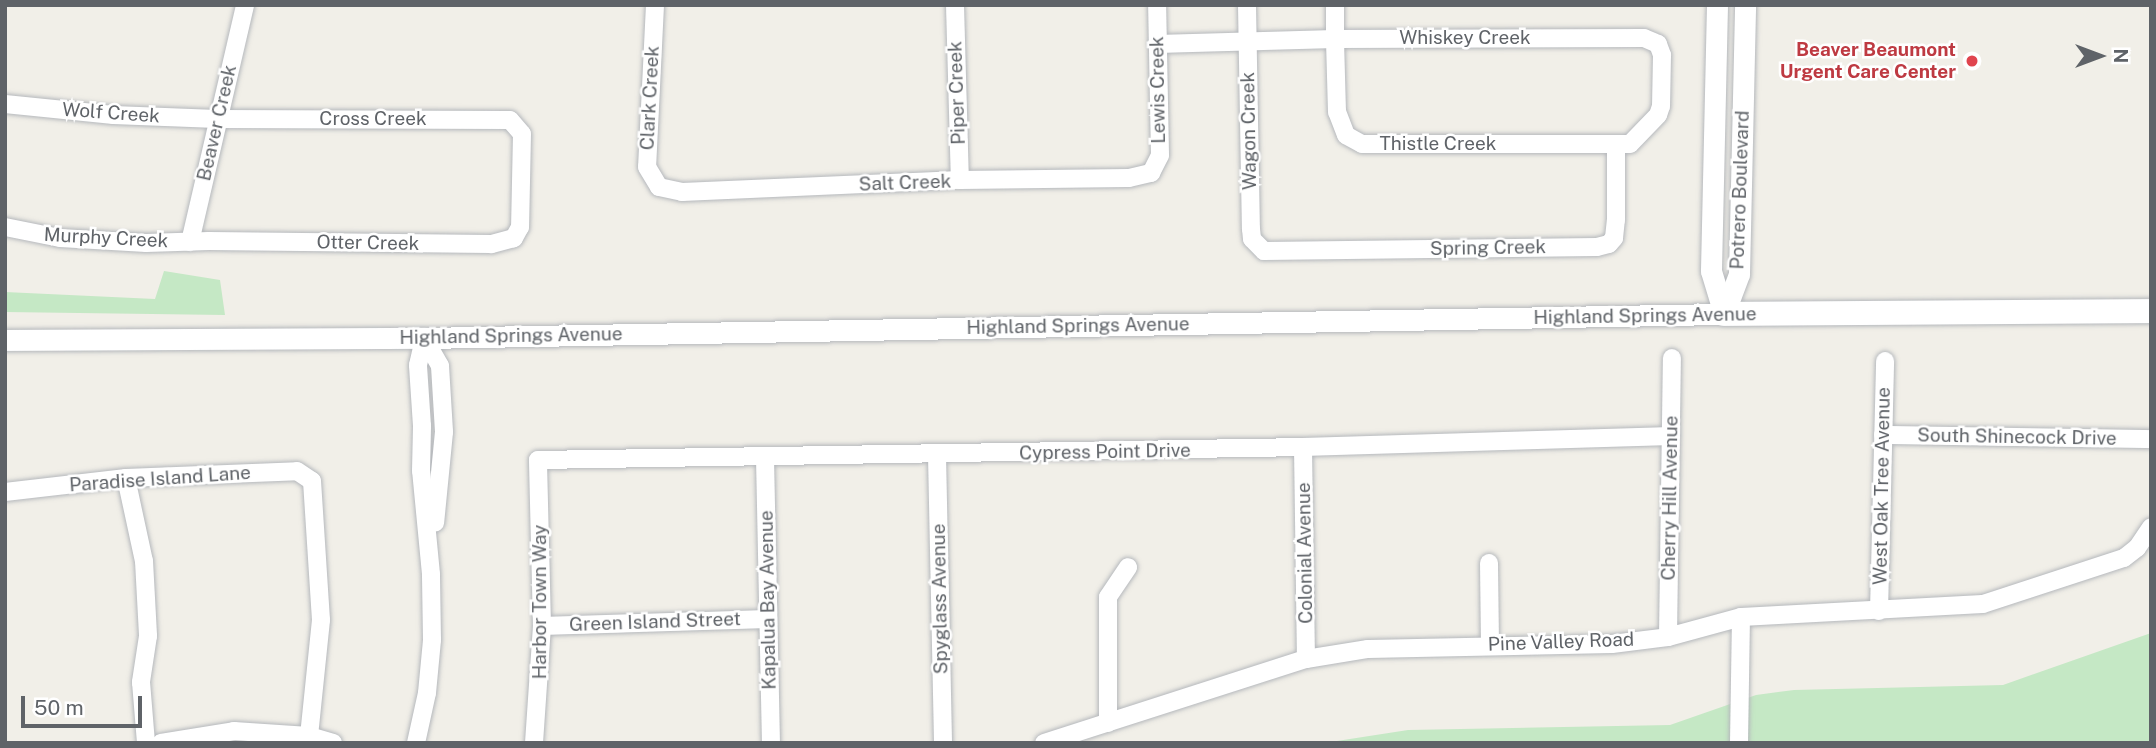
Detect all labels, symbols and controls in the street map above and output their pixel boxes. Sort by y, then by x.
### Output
north arrow [2065,21,2135,91]
street label: Whiskey Creek [1399,27,1531,49]
street label: Lewis Creek [1146,36,1170,144]
place label: Beaver Beaumont Urgent Care Center [1780,39,1956,83]
street label: Piper Creek [944,41,970,145]
street label: Clark Creek [636,45,664,151]
text: N [2110,49,2132,63]
marker: Beaver Beaumont Urgent Care Center [1962,51,1982,71]
street label: Beaver Creek [193,63,241,183]
street label: Wagon Creek [1237,72,1261,190]
street label: Wolf Creek [61,98,161,128]
street label: Cross Creek [319,108,427,130]
street label: Potrero Boulevard [1726,110,1754,270]
street label: Thistle Creek [1380,133,1496,155]
street label: Salt Creek [858,170,952,196]
street label: Murphy Creek [43,223,169,253]
street label: Otter Creek [316,231,420,255]
street label: Spring Creek [1430,236,1546,260]
street label: Highland Springs Avenue [1533,303,1757,329]
street label: Highland Springs Avenue [966,313,1190,339]
street label: Highland Springs Avenue [399,323,623,349]
street label: West Oak Tree Avenue [1869,387,1895,585]
street label: Cherry Hill Avenue [1657,415,1683,581]
street label: South Shinecock Drive [1917,424,2117,450]
street label: Cypress Point Drive [1019,439,1191,465]
street label: Paradise Island Lane [68,461,252,497]
street label: Colonial Avenue [1292,482,1318,624]
street label: Kapalua Bay Avenue [755,510,781,690]
street label: Spyglass Avenue [927,523,953,675]
street label: Harbor Town Way [529,524,551,680]
street label: Green Island Street [569,608,741,636]
street label: Pine Valley Road [1487,628,1635,656]
scale bar [24,682,145,726]
text: 50 m [34,695,84,720]

